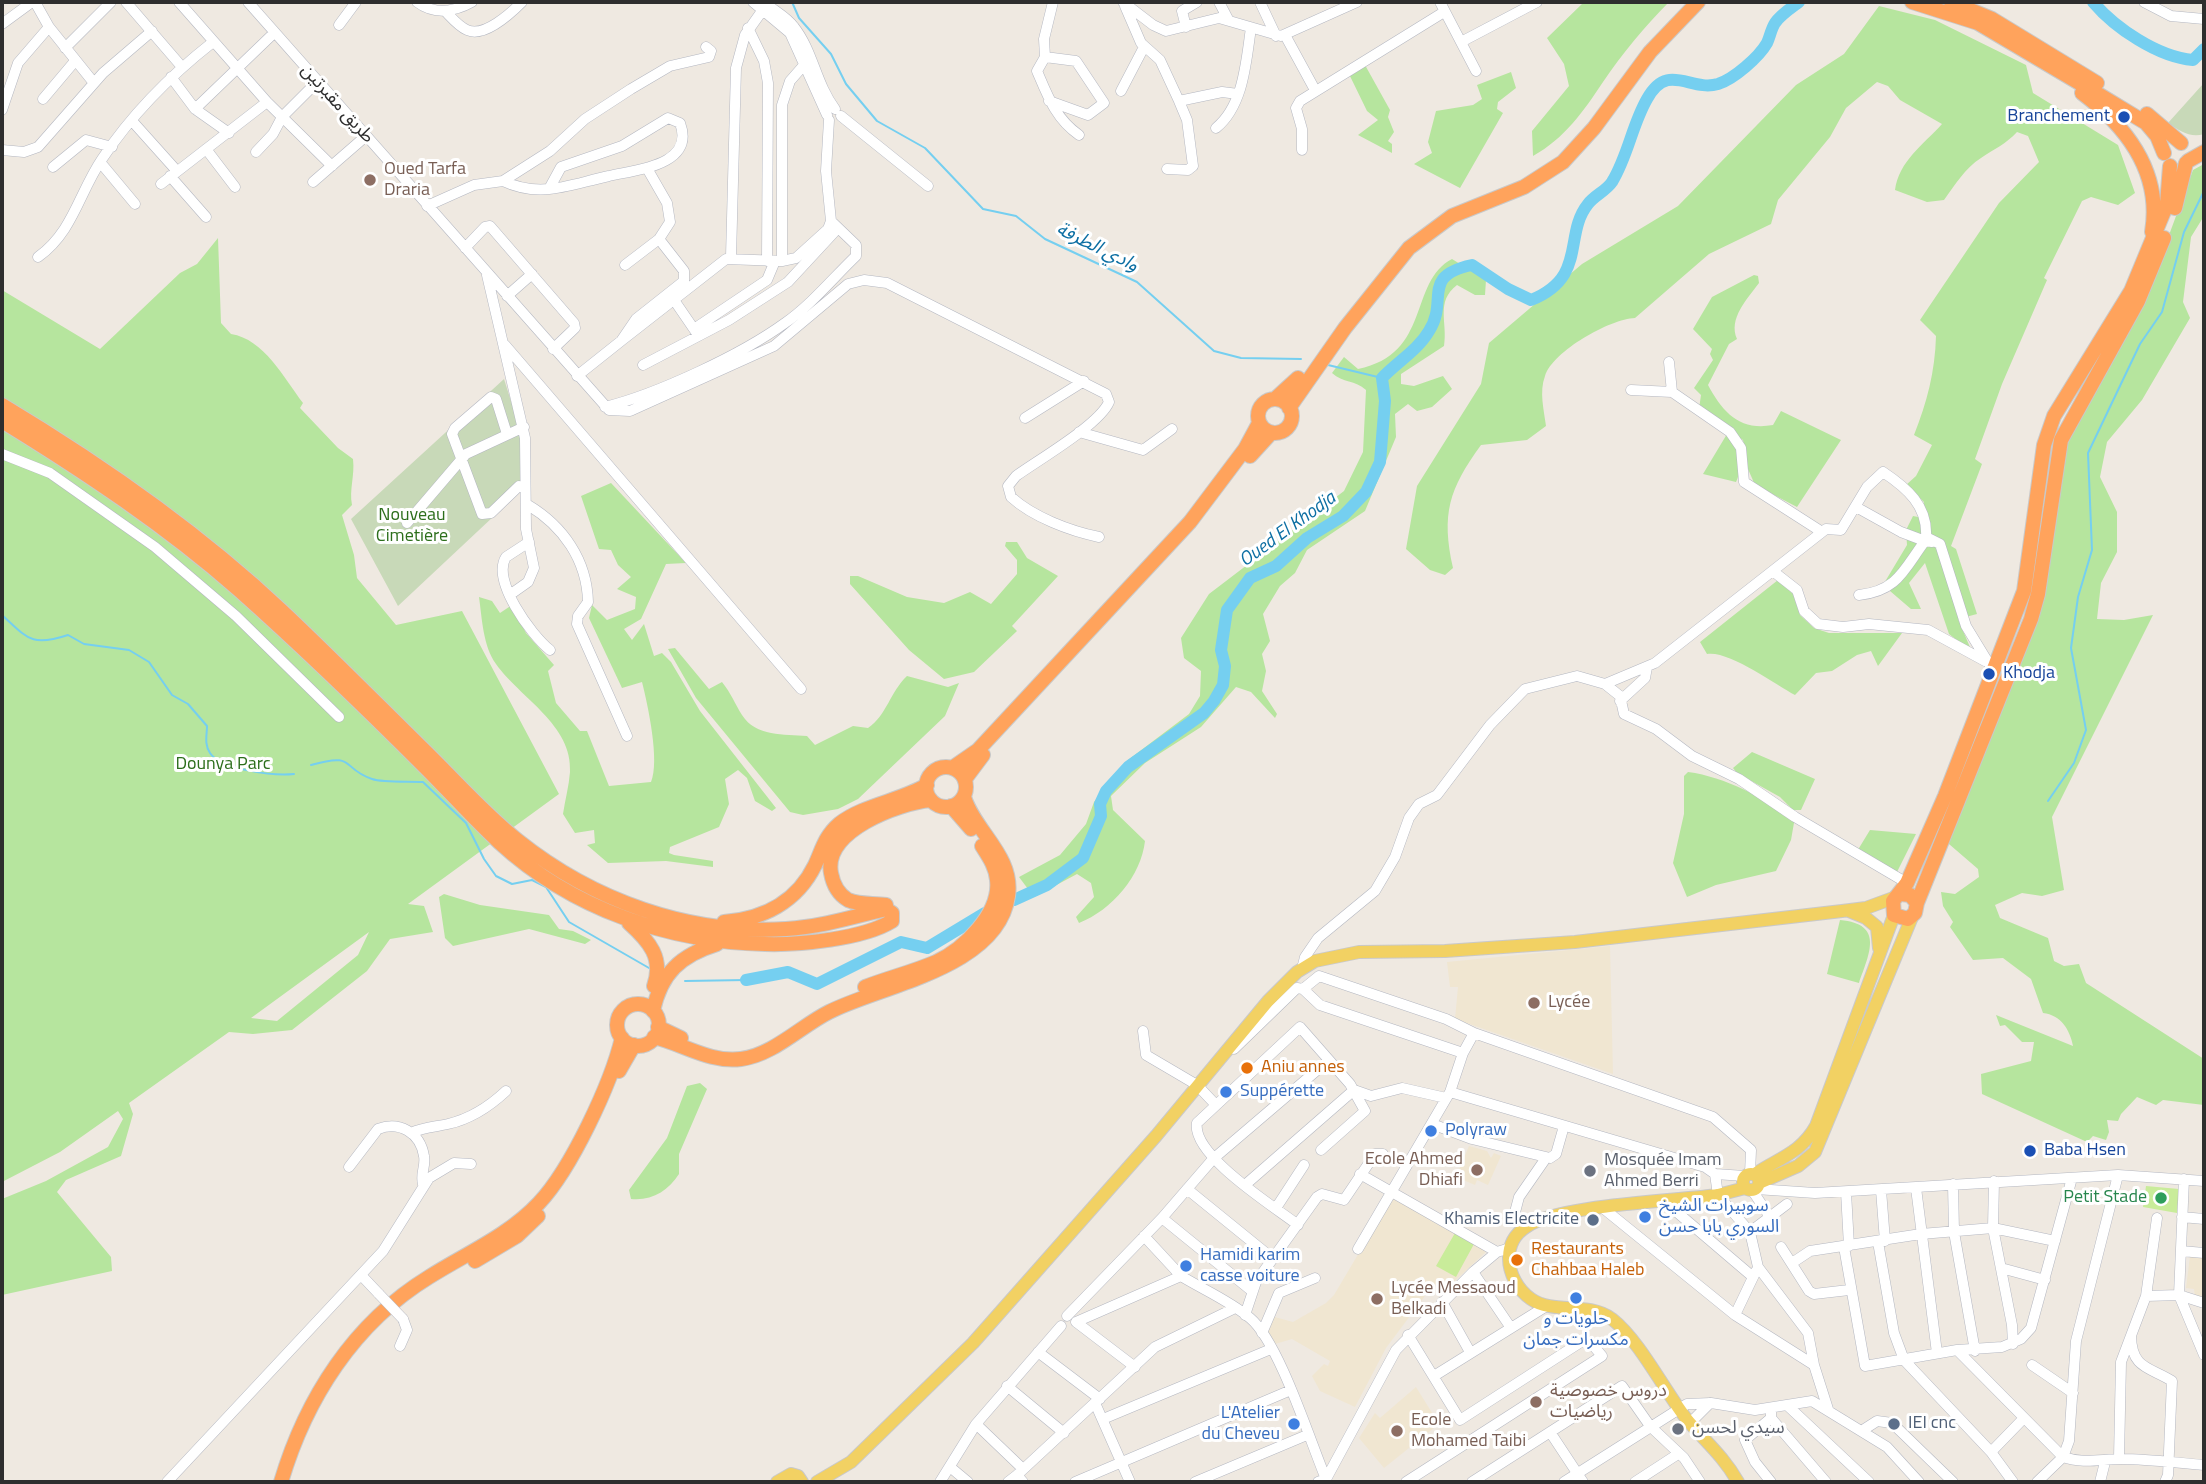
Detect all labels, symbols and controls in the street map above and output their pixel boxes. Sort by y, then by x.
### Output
street label: طريق مقبرتين [296,60,378,148]
place label: Branchement [2007,106,2110,128]
marker: Branchement [2116,109,2132,125]
place label: Oued Tarfa Draria [384,159,466,202]
marker: Oued Tarfa Draria [362,172,378,188]
water label: وادي الطرفة [1052,218,1142,278]
water label: Oued El Khodja [1235,487,1341,573]
park label: Nouveau Cimetière [376,505,448,548]
place label: Khodja [2003,663,2055,685]
marker: Khodja [1981,666,1997,682]
park label: Dounya Parc [175,754,271,776]
place label: Lycée [1548,992,1590,1014]
marker: Lycée [1526,995,1542,1011]
place label: Aniu annes [1261,1057,1345,1079]
marker: Aniu annes [1239,1060,1255,1076]
place label: Suppérette [1240,1081,1324,1103]
marker: Suppérette [1218,1084,1234,1100]
place label: Polyraw [1445,1120,1507,1142]
marker: Polyraw [1423,1123,1439,1139]
place label: Baba Hsen [2044,1140,2126,1162]
marker: Baba Hsen [2022,1143,2038,1159]
place label: Ecole Ahmed Dhiafi [1365,1149,1463,1192]
place label: Mosquée Imam Ahmed Berri [1604,1150,1722,1192]
marker: Ecole Ahmed Dhiafi [1469,1162,1485,1178]
marker: Mosquée Imam Ahmed Berri [1582,1163,1598,1179]
place label: Petit Stade [2063,1187,2147,1209]
marker: Petit Stade [2153,1190,2169,1206]
place label: سوبيرات الشيخ السوري بابا حسن [1659,1196,1779,1238]
place label: Khamis Electricite [1444,1209,1579,1231]
marker: سوبيرات الشيخ السوري بابا حسن [1637,1209,1653,1225]
marker: Khamis Electricite [1585,1212,1601,1228]
place label: Restaurants Chahbaa Haleb [1531,1239,1644,1282]
place label: Hamidi karim casse voiture [1200,1245,1300,1288]
marker: Restaurants Chahbaa Haleb [1509,1252,1525,1268]
marker: Hamidi karim casse voiture [1178,1258,1194,1274]
place label: Lycée Messaoud Belkadi [1391,1278,1516,1320]
marker: حلويات و مكسرات جمان [1568,1290,1584,1306]
marker: Lycée Messaoud Belkadi [1369,1291,1385,1307]
place label: حلويات و مكسرات جمان [1523,1309,1629,1352]
place label: دروس خصوصية رياضيات [1550,1381,1667,1424]
marker: دروس خصوصية رياضيات [1528,1394,1544,1410]
place label: L'Atelier du Cheveu [1201,1403,1280,1446]
place label: Ecole Mohamed Taibi [1411,1410,1526,1452]
place label: IEI cnc [1908,1413,1956,1435]
marker: L'Atelier du Cheveu [1286,1416,1302,1432]
marker: IEI cnc [1886,1416,1902,1432]
place label: سيدي لحسن [1692,1418,1785,1440]
marker: سيدي لحسن [1670,1421,1686,1437]
marker: Ecole Mohamed Taibi [1389,1423,1405,1439]

